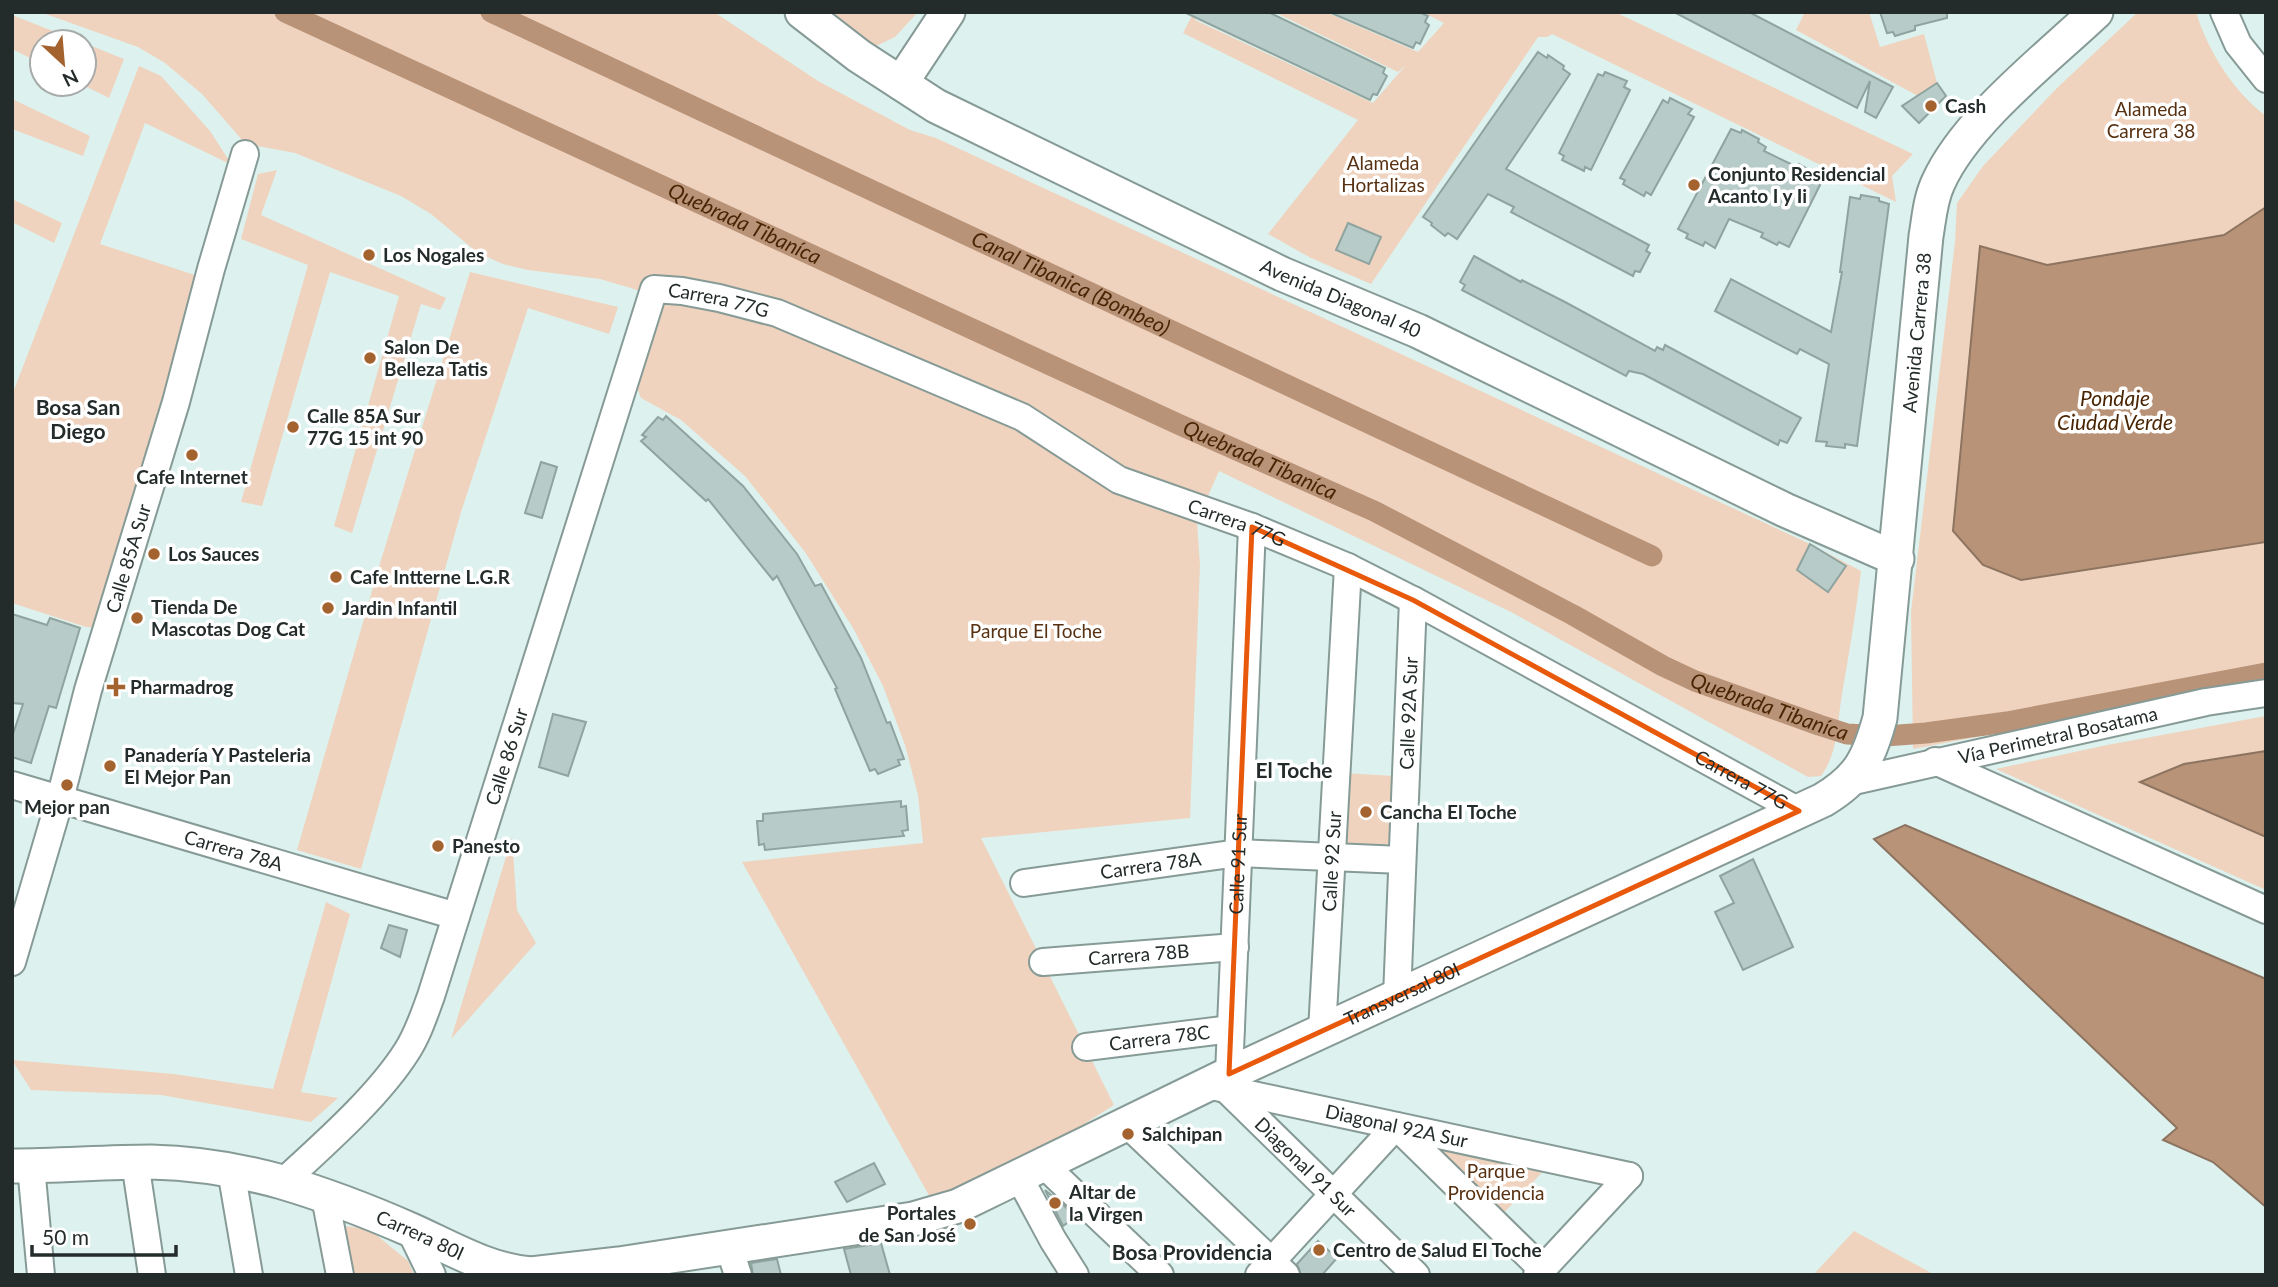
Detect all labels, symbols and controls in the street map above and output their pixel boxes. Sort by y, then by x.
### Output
north arrow [28,28,98,98]
text: N [59,65,82,92]
place label: Cash [1945,94,1986,117]
park label: Alameda Carrera 38 [2107,97,2195,142]
marker: Cash [1923,98,1939,114]
park label: Alameda Hortalizas [1341,151,1425,196]
place label: Conjunto Residencial Acanto I y Ii [1707,162,1886,207]
water label: Quebrada Tibaníca [665,177,826,269]
marker: Conjunto Residencial Acanto I y Ii [1686,177,1702,193]
water label: Canal Tibanica (Bombeo) [968,225,1174,339]
place label: Los Nogales [383,243,484,266]
marker: Los Nogales [361,247,377,263]
street label: Avenida Carrera 38 [1897,252,1935,414]
street label: Avenida Diagonal 40 [1257,253,1425,342]
street label: Carrera 77G [667,278,772,321]
place label: Salon De Belleza Tatis [384,335,488,380]
marker: Salon De Belleza Tatis [362,350,378,366]
water label: Pondaje Ciudad Verde [2057,385,2173,434]
district label: Bosa San Diego [36,394,120,443]
place label: Calle 85A Sur 77G 15 int 90 [307,404,423,449]
water label: Quebrada Tibaníca [1180,414,1341,504]
marker: Calle 85A Sur 77G 15 int 90 [285,419,301,435]
marker: Cafe Internet [184,447,200,463]
place label: Cafe Internet [136,465,248,488]
street label: Carrera 77G [1185,493,1289,551]
street label: Calle 85A Sur [100,501,155,616]
place label: Los Sauces [168,542,259,565]
marker: Los Sauces [146,546,162,562]
place label: Cafe Intterne L.G.R [350,565,511,588]
marker: Cafe Intterne L.G.R [328,569,344,585]
place label: Tienda De Mascotas Dog Cat [151,595,305,640]
place label: Jardin Infantil [342,596,457,619]
marker: Jardin Infantil [320,600,336,616]
marker: Tienda De Mascotas Dog Cat [129,610,145,626]
park label: Parque El Toche [970,619,1102,642]
street label: Calle 92A Sur [1394,656,1422,770]
water label: Quebrada Tibaníca [1688,666,1852,745]
place label: Pharmadrog [130,675,233,698]
marker: Pharmadrog [108,679,124,695]
street label: Vía Perimetral Bosatama [1956,701,2160,768]
street label: Calle 86 Sur [480,705,532,808]
place label: Panadería Y Pasteleria El Mejor Pan [124,743,311,788]
street label: Carrera 77G [1691,744,1792,814]
district label: El Toche [1255,757,1333,782]
marker: Panadería Y Pasteleria El Mejor Pan [102,758,118,774]
marker: Mejor pan [59,777,75,793]
place label: Mejor pan [24,795,110,818]
place label: Cancha El Toche [1380,800,1517,823]
marker: Cancha El Toche [1358,804,1374,820]
street label: Calle 92 Sur [1317,810,1345,912]
street label: Calle 91 Sur [1224,813,1251,915]
street label: Carrera 78A [182,824,286,875]
place label: Panesto [452,834,520,857]
marker: Panesto [430,838,446,854]
street label: Carrera 78A [1099,846,1203,883]
street label: Carrera 78B [1087,939,1190,969]
street label: Transversal 80I [1340,957,1463,1030]
street label: Carrera 78C [1108,1020,1211,1055]
street label: Diagonal 92A Sur [1323,1099,1470,1152]
street label: Diagonal 91 Sur [1250,1112,1362,1221]
place label: Salchipan [1142,1122,1223,1145]
marker: Salchipan [1120,1126,1136,1142]
park label: Parque Providencia [1448,1159,1544,1204]
place label: Altar de la Virgen [1068,1180,1143,1225]
marker: Altar de la Virgen [1047,1195,1063,1211]
place label: Portales de San José [858,1201,956,1246]
street label: Carrera 80I [373,1205,468,1264]
scale bar [32,1214,175,1258]
marker: Portales de San José [962,1216,978,1232]
text: 50 m [42,1224,89,1249]
place label: Centro de Salud El Toche [1333,1238,1542,1261]
district label: Bosa Providencia [1112,1239,1272,1264]
marker: Centro de Salud El Toche [1311,1242,1327,1258]

